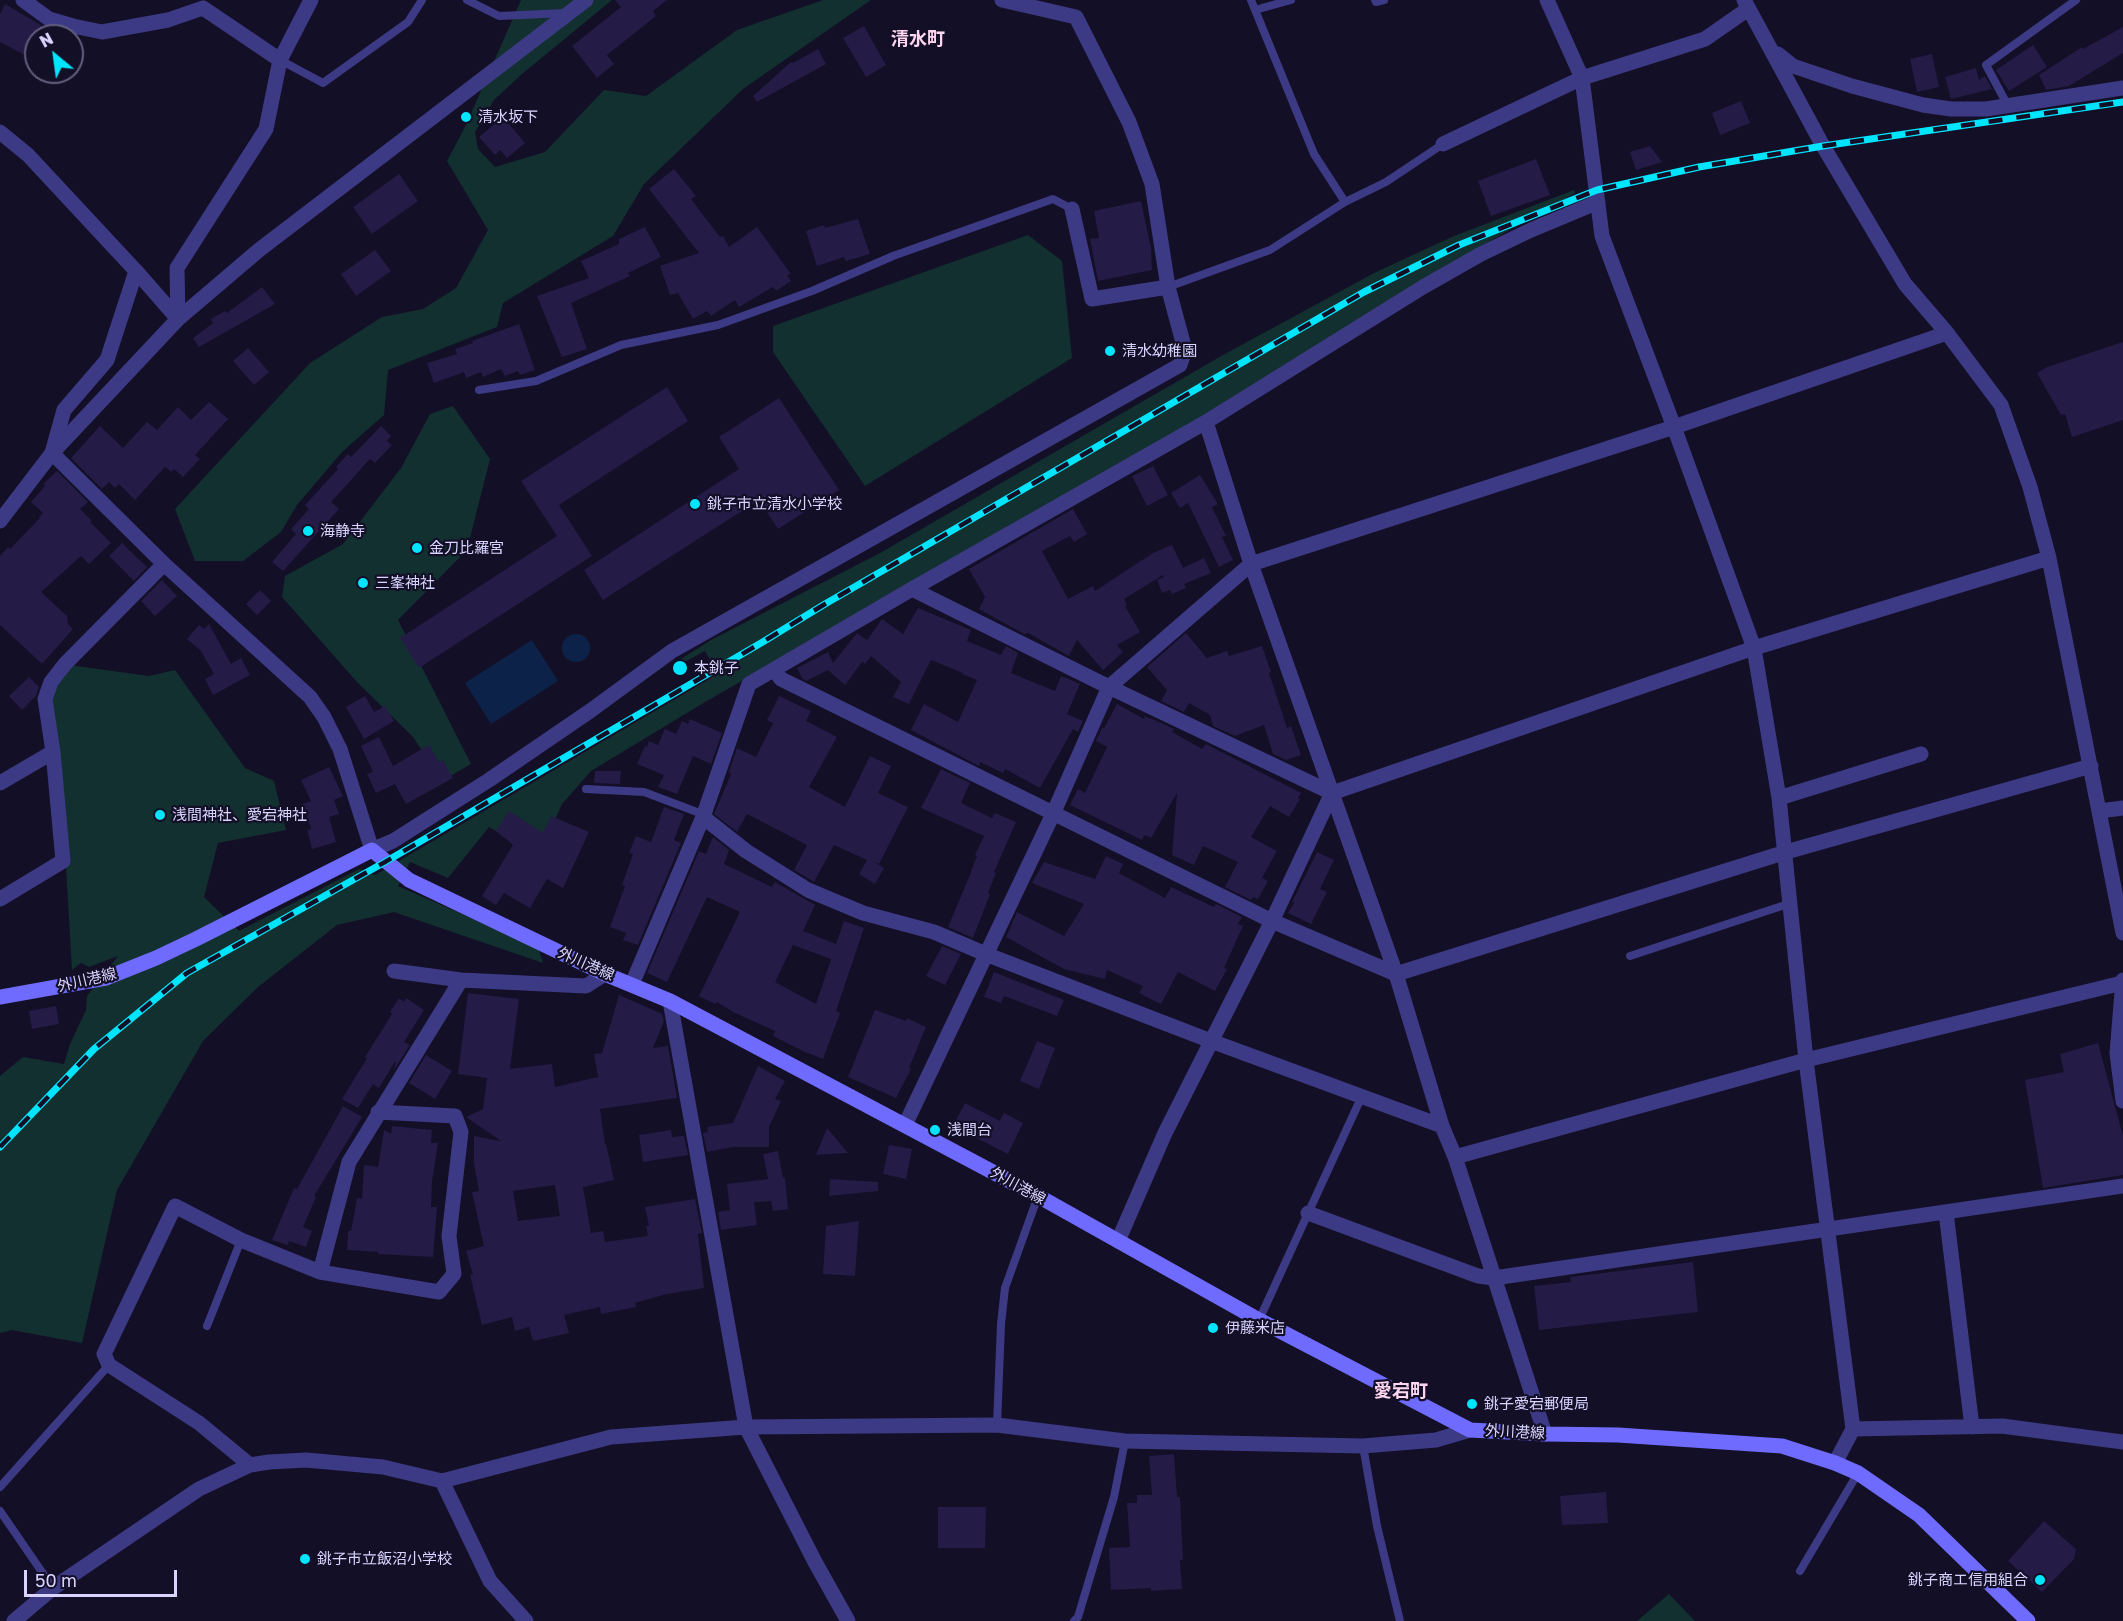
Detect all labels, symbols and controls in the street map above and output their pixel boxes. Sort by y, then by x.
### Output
north arrow [24,24,84,84]
text: N [36,28,56,52]
district label: 清水町 [891,28,945,50]
place label: 清水坂下 [478,108,538,126]
marker: 清水坂下 [459,110,473,124]
place label: 清水幼稚園 [1122,342,1197,360]
marker: 清水幼稚園 [1103,344,1117,358]
place label: 銚子市立清水小学校 [707,495,842,513]
marker: 銚子市立清水小学校 [688,497,702,511]
place label: 海静寺 [320,522,365,540]
marker: 海静寺 [301,524,315,538]
place label: 金刀比羅宮 [429,539,504,557]
marker: 金刀比羅宮 [410,541,424,555]
place label: 三峯神社 [375,574,435,592]
marker: 三峯神社 [356,576,370,590]
marker: 本銚子 [671,659,689,677]
place label: 本銚子 [694,659,739,677]
place label: 浅間神社、愛宕神社 [172,806,307,824]
marker: 浅間神社、愛宕神社 [153,808,167,822]
street label: 外川港線 [555,944,617,984]
street label: 外川港線 [56,964,118,996]
place label: 浅間台 [947,1121,992,1139]
marker: 浅間台 [928,1123,942,1137]
street label: 外川港線 [987,1164,1049,1208]
place label: 伊藤米店 [1225,1319,1285,1337]
marker: 伊藤米店 [1206,1321,1220,1335]
district label: 愛宕町 [1374,1380,1428,1402]
place label: 銚子愛宕郵便局 [1484,1395,1589,1413]
marker: 銚子愛宕郵便局 [1465,1397,1479,1411]
street label: 外川港線 [1485,1421,1545,1443]
place label: 銚子市立飯沼小学校 [317,1550,452,1568]
marker: 銚子市立飯沼小学校 [298,1552,312,1566]
scale bar [27,1558,180,1596]
text: 50 m [35,1569,77,1591]
place label: 銚子商エ信用組合 [1908,1571,2028,1589]
marker: 銚子商エ信用組合 [2033,1573,2047,1587]

